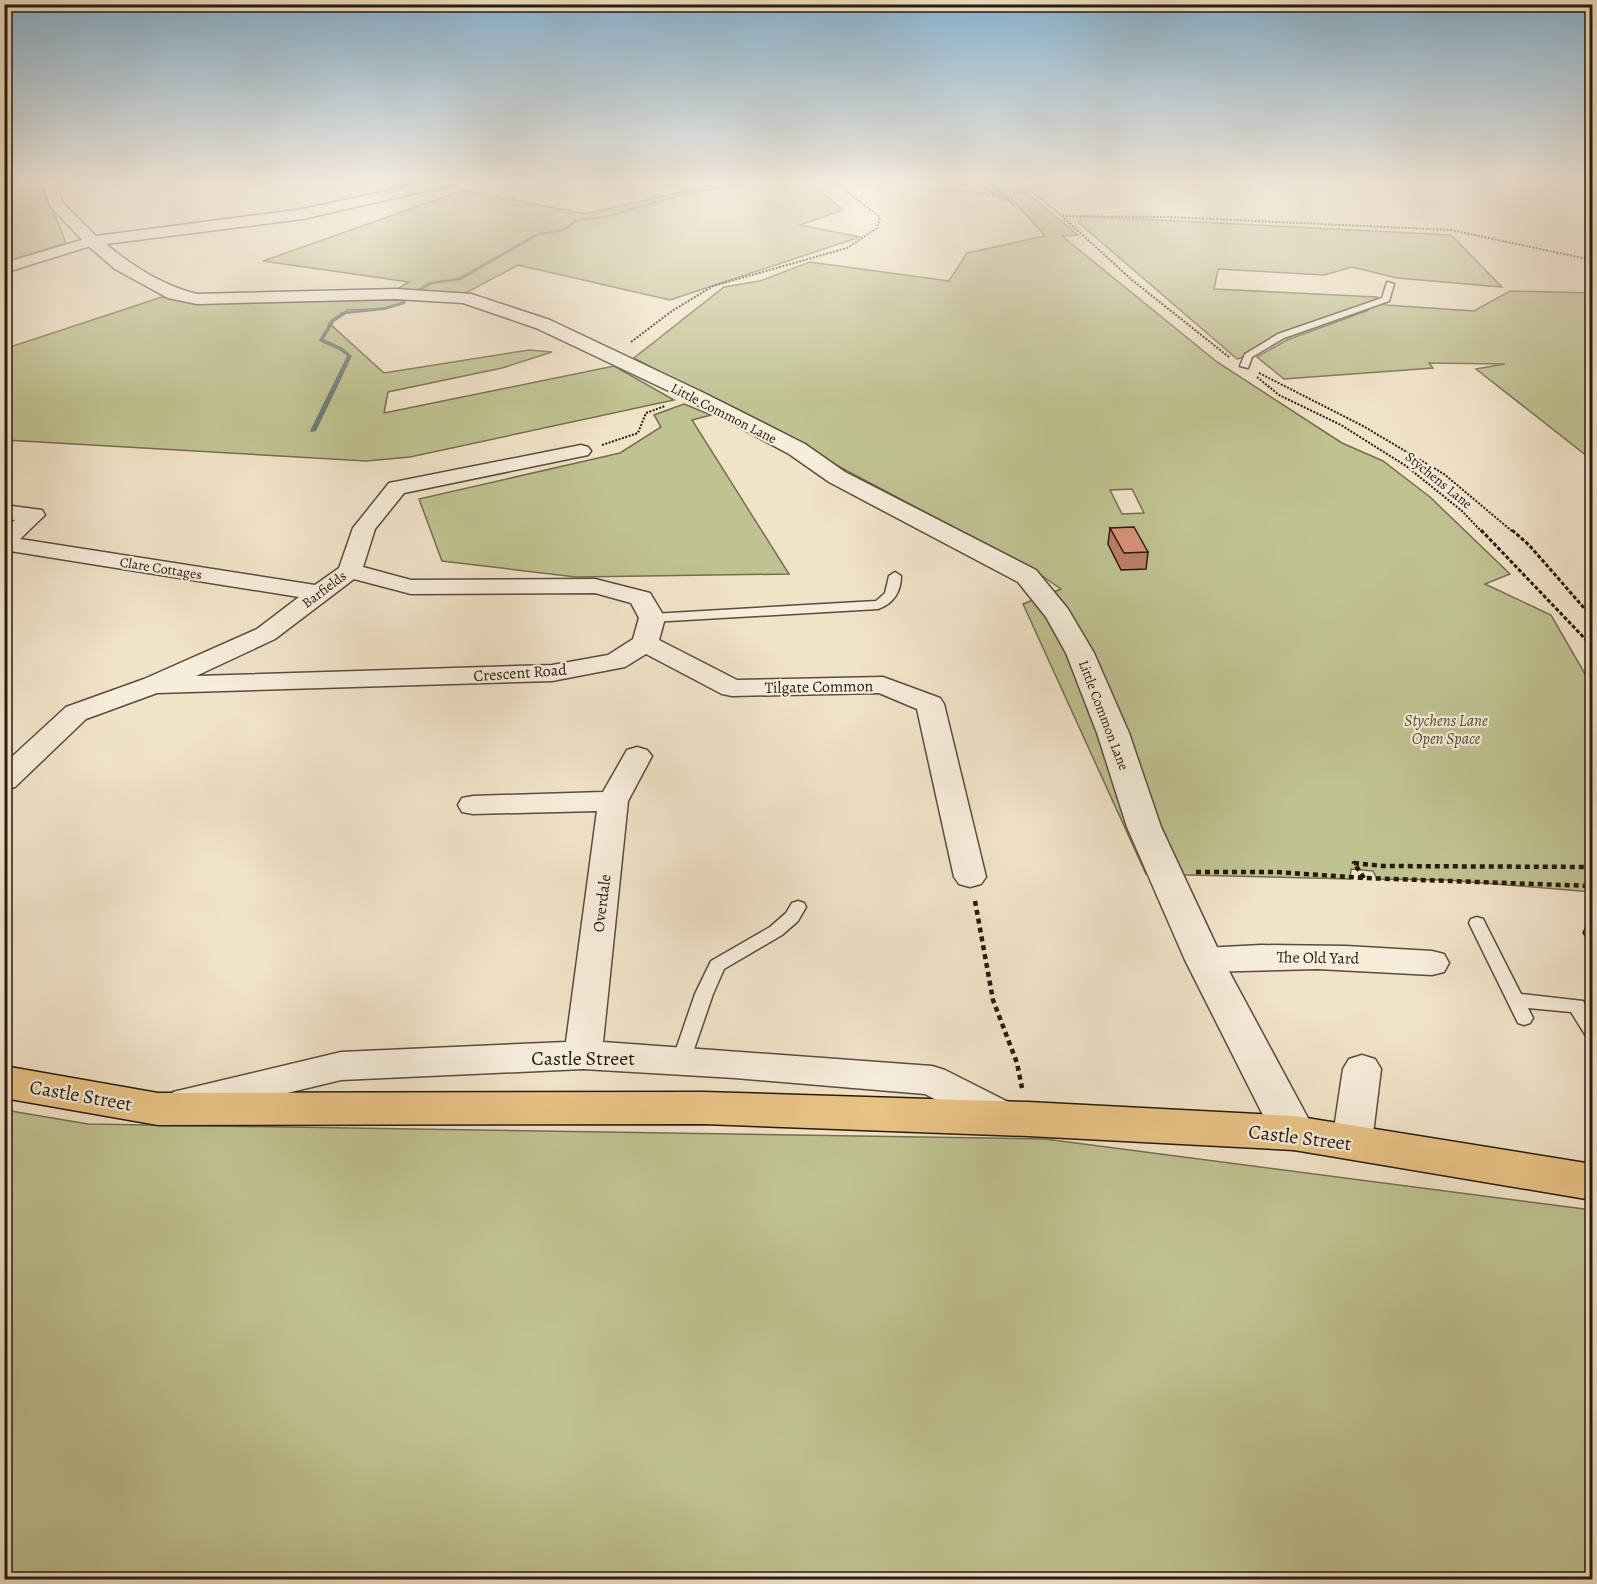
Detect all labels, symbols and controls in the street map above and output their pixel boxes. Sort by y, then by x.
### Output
street label: Little Common Lane [668,379,780,448]
street label: Stychens Lane [1401,447,1476,513]
street label: Clare Cottages [118,553,203,584]
street label: Barfields [298,566,351,612]
street label: Little Common Lane [1074,657,1133,773]
street label: Crescent Road [473,659,568,687]
street label: Tilgate Common [765,675,874,699]
park label: Stychens Lane Open Space [1404,710,1488,750]
street label: Overdale [588,873,616,933]
street label: The Old Yard [1277,946,1360,970]
street label: Castle Street [531,1045,635,1072]
street label: Castle Street [28,1073,135,1118]
street label: Castle Street [1247,1118,1353,1157]

